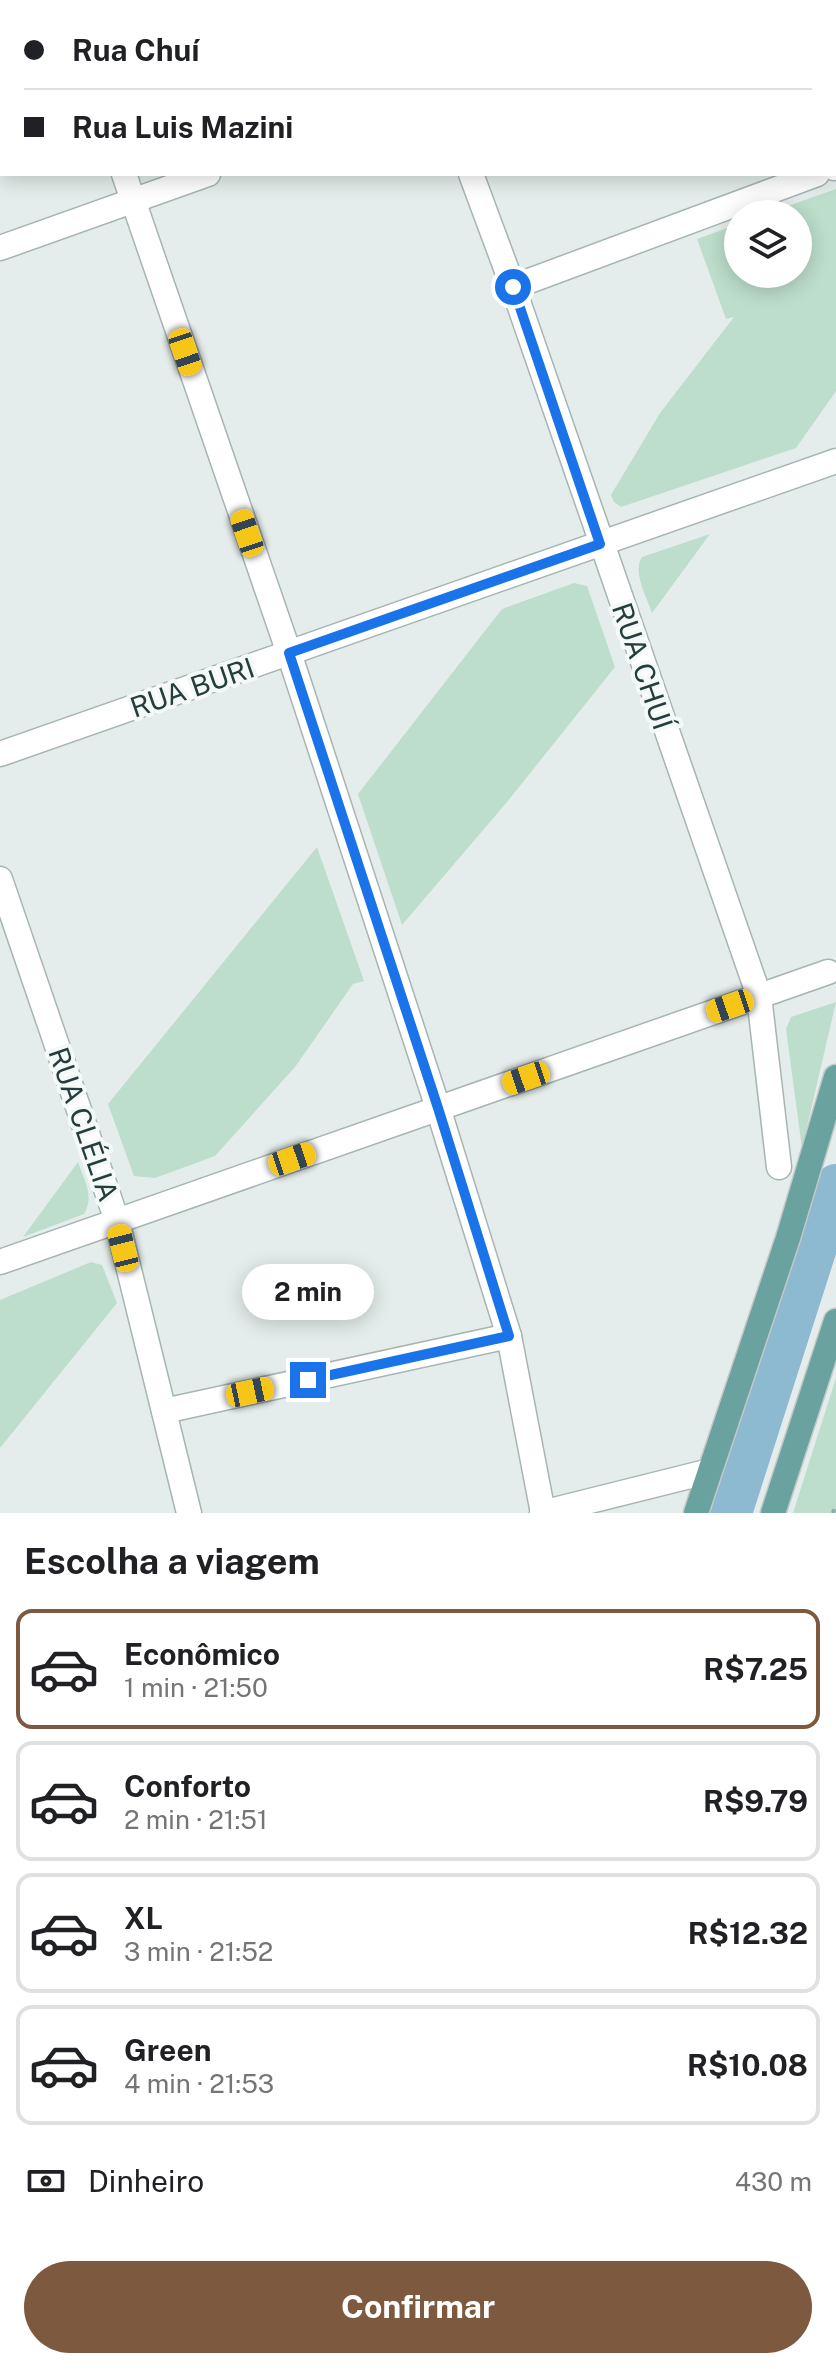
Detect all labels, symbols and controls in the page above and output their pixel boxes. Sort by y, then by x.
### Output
text: Rua Chuí [72,32,200,68]
text: Rua Luis Mazini [72,109,293,145]
map controls [724,200,812,288]
button: layers [724,200,812,288]
route start [495,269,531,305]
car [166,325,204,379]
car [228,506,266,560]
street label: RUA CHUÍ [606,598,680,735]
street label: RUA BURI [126,650,258,724]
car [703,987,757,1025]
street label: RUA CLÉLIA [42,1043,126,1205]
car [499,1059,553,1097]
car [265,1140,319,1178]
car [106,1222,140,1274]
callout: 2 min [242,1264,374,1320]
text: 2 min [274,1276,342,1307]
route end [290,1362,326,1398]
car [224,1375,276,1409]
text: Escolha a viagem [24,1540,320,1582]
icon: car [28,1633,100,1705]
text: Econômico [124,1636,280,1672]
text: R$7.25 [703,1651,808,1687]
text: 1 min · 21:50 [124,1672,268,1703]
icon: car [28,1765,100,1837]
text: Conforto [124,1768,251,1804]
text: R$9.79 [703,1783,808,1819]
text: 2 min · 21:51 [124,1804,268,1835]
icon: car [28,1897,100,1969]
text: XL [124,1900,163,1936]
text: R$12.32 [688,1915,808,1951]
text: 3 min · 21:52 [124,1936,273,1967]
icon: car [28,2029,100,2101]
text: Green [124,2032,211,2068]
text: R$10.08 [687,2047,808,2083]
text: 4 min · 21:53 [124,2068,274,2099]
icon: cash [24,2159,68,2203]
text: Dinheiro [88,2163,204,2199]
text: 430 m [735,2166,812,2197]
button: Confirmar [24,2261,812,2353]

